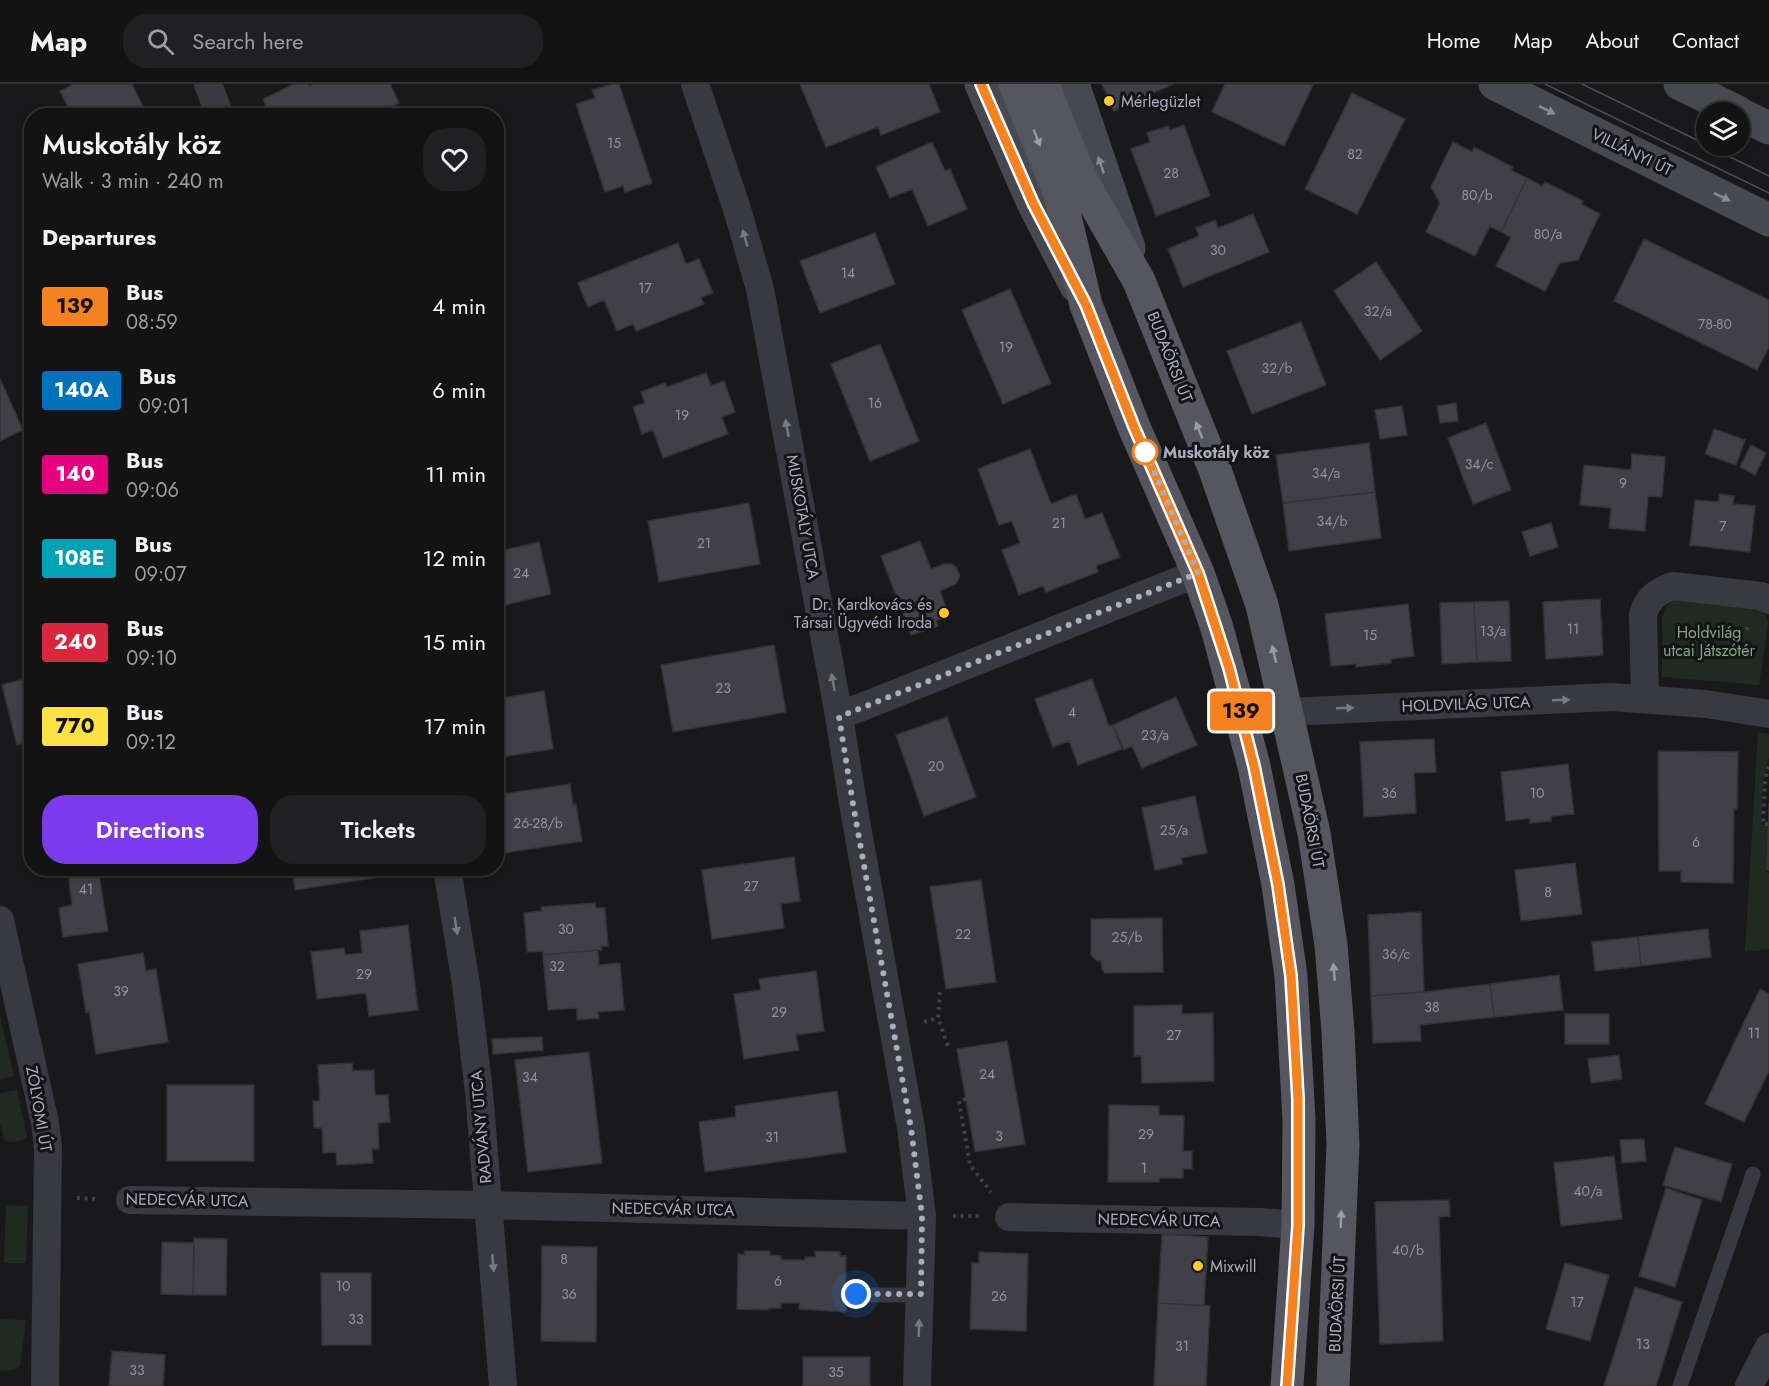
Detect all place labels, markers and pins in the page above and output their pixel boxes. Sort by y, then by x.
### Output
place label: Mérlegüzlet [1121,90,1200,113]
marker: Mérlegüzlet [1102,94,1116,108]
marker: Muskotály köz [1132,439,1158,465]
place label: Muskotály köz [1163,441,1271,464]
place label: Dr. Kardkovács és Társai Ügyvédi Iroda [794,593,932,634]
marker: Dr. Kardkovács és Társai Ügyvédi Iroda [937,606,951,620]
place label: Mixwill [1210,1255,1256,1278]
marker: Mixwill [1191,1259,1205,1273]

